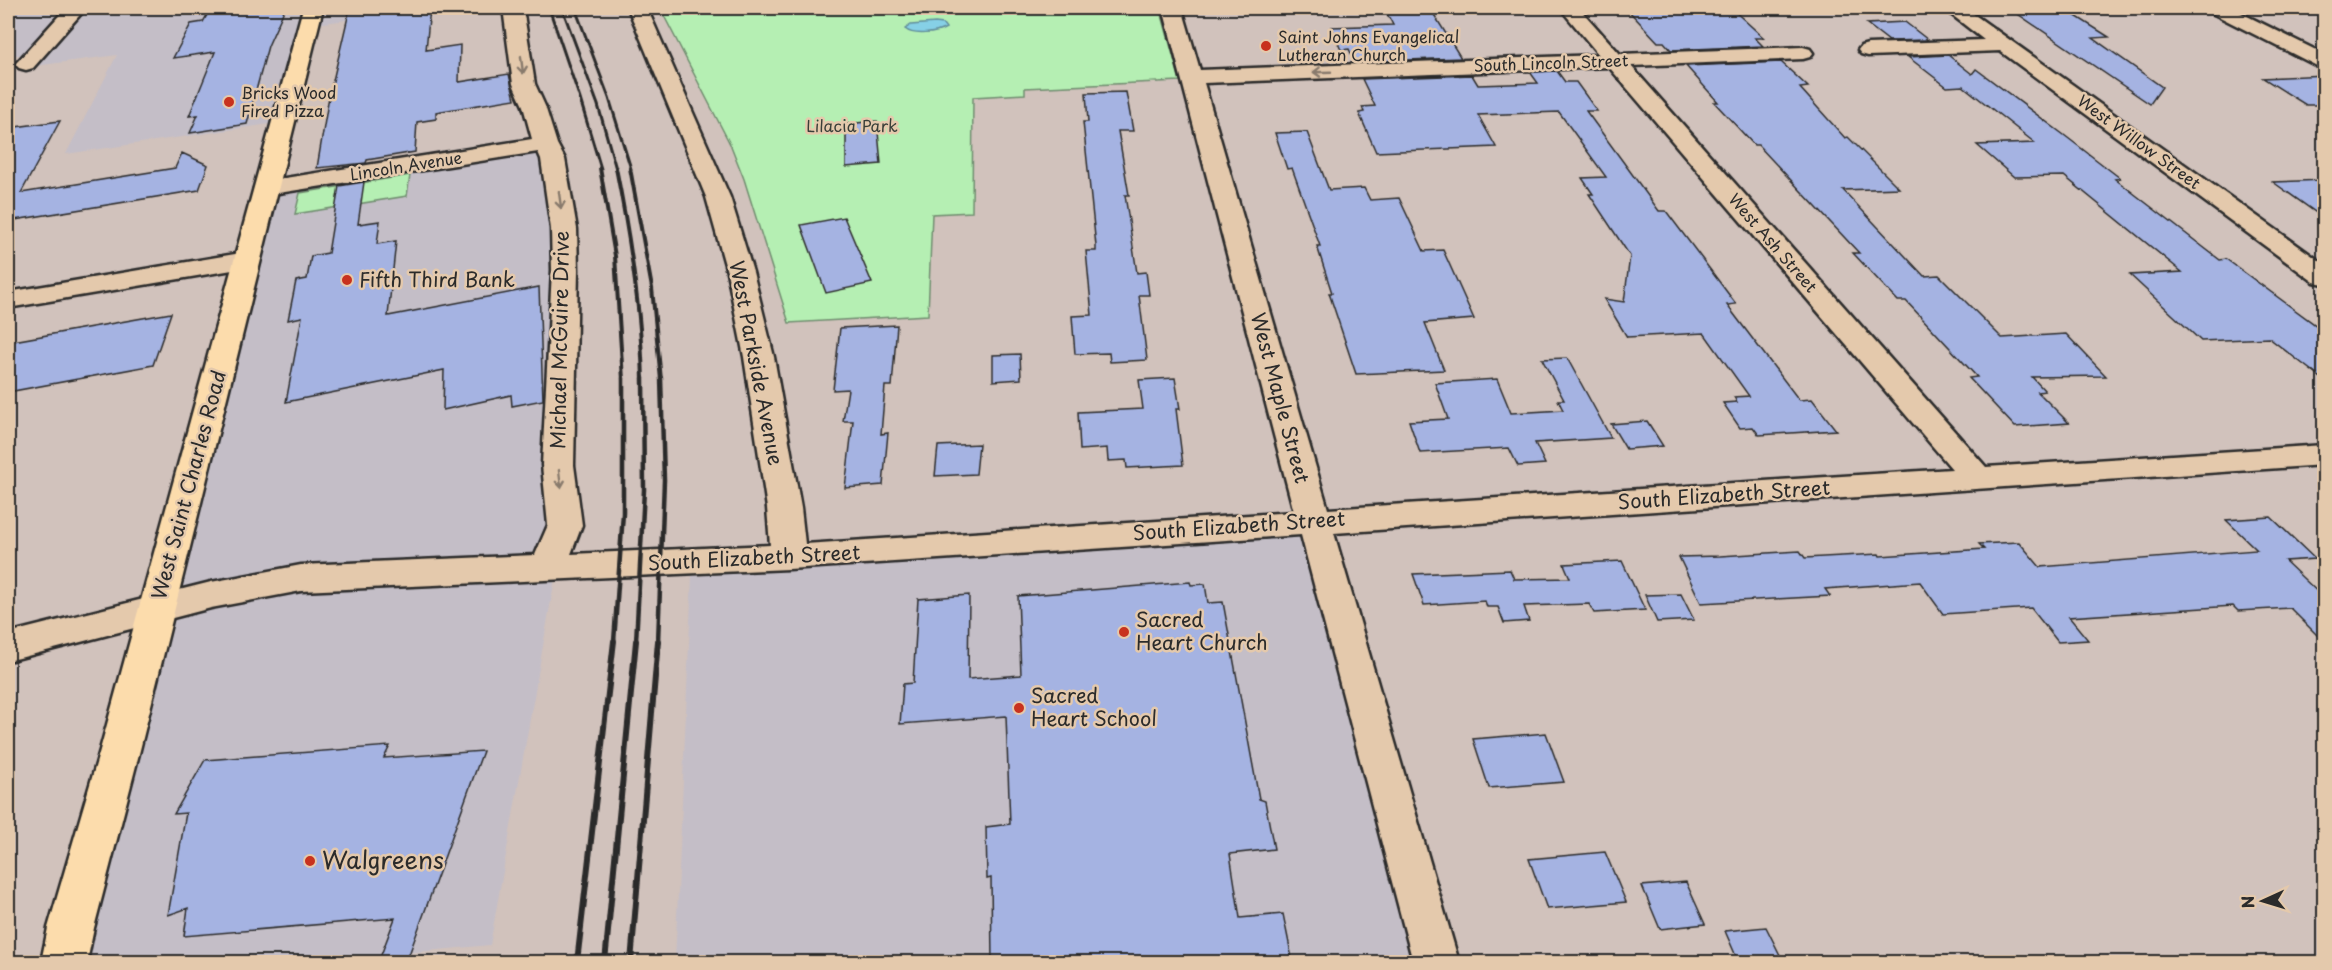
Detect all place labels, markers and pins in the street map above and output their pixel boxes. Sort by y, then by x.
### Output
place label: Saint Johns Evangelical Lutheran Church [1278,24,1459,66]
marker: Saint Johns Evangelical Lutheran Church [1259,39,1273,53]
place label: Bricks Wood Fired Pizza [241,80,336,122]
marker: Bricks Wood Fired Pizza [222,95,236,109]
place label: Fifth Third Bank [359,264,515,294]
marker: Fifth Third Bank [340,273,354,287]
place label: Sacred Heart Church [1136,604,1268,657]
marker: Sacred Heart Church [1117,625,1131,639]
place label: Sacred Heart School [1031,680,1157,733]
marker: Sacred Heart School [1012,701,1026,715]
place label: Walgreens [322,841,444,877]
marker: Walgreens [303,854,317,868]

